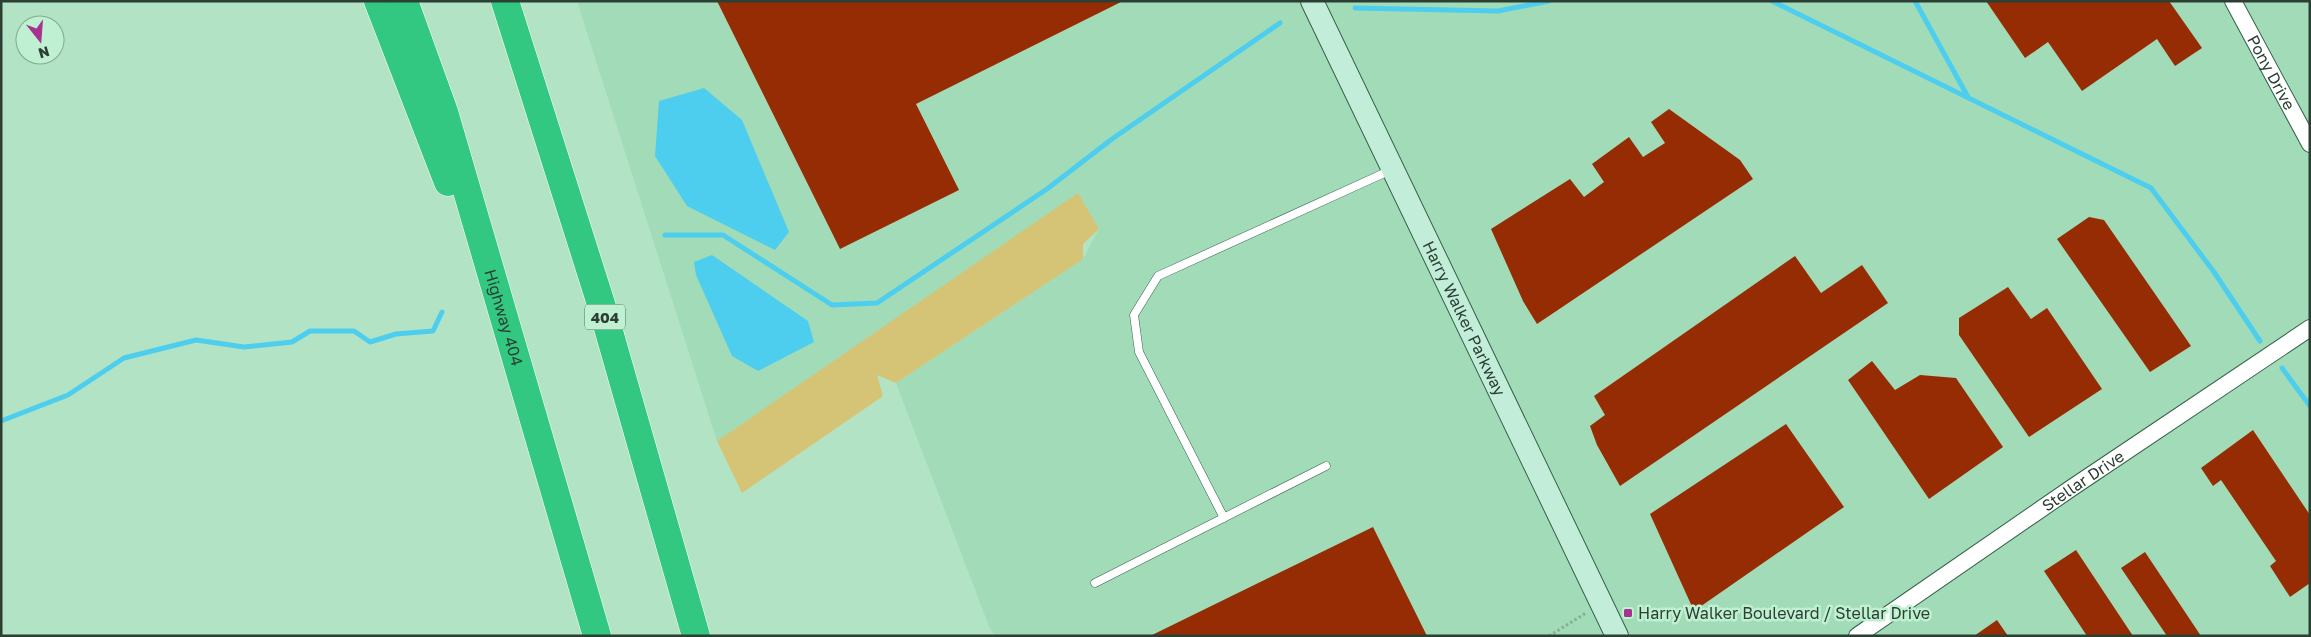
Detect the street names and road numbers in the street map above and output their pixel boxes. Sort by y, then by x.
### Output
street label: Pony Drive [2243,31,2300,113]
street label: Harry Walker Parkway [1419,238,1510,399]
street label: Highway 404 [480,267,528,368]
road number: 404 [585,304,625,330]
street label: Stellar Drive [2038,446,2128,516]

